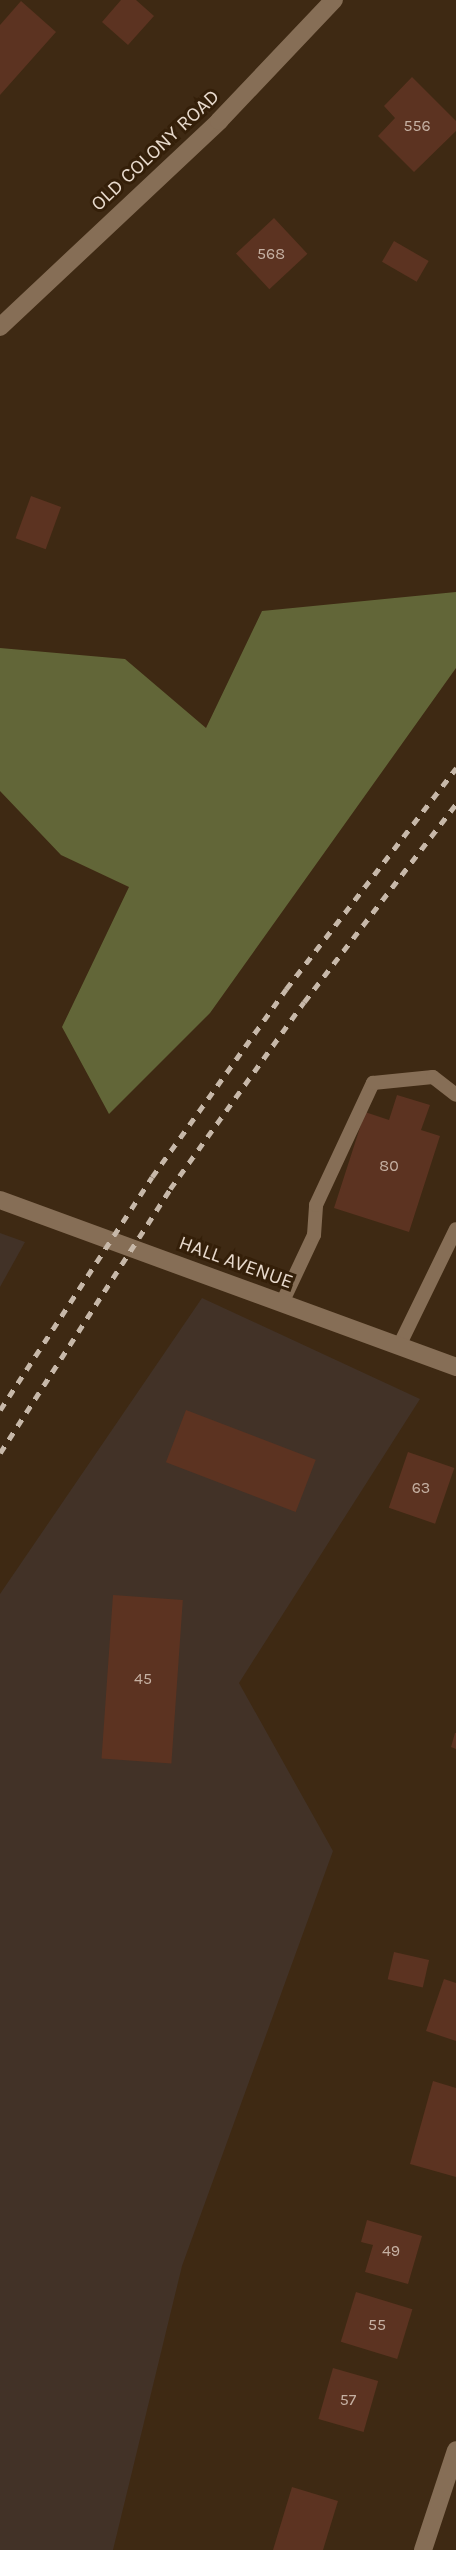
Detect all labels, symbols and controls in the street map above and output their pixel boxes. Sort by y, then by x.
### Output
street label: OLD COLONY ROAD [86,84,224,216]
house number: 556 [403,116,431,136]
house number: 568 [257,244,285,264]
house number: 80 [379,1156,399,1176]
street label: HALL AVENUE [176,1230,296,1294]
house number: 63 [412,1478,430,1498]
house number: 45 [134,1669,152,1689]
house number: 49 [382,2241,400,2261]
house number: 55 [368,2315,386,2335]
house number: 57 [340,2390,356,2410]

